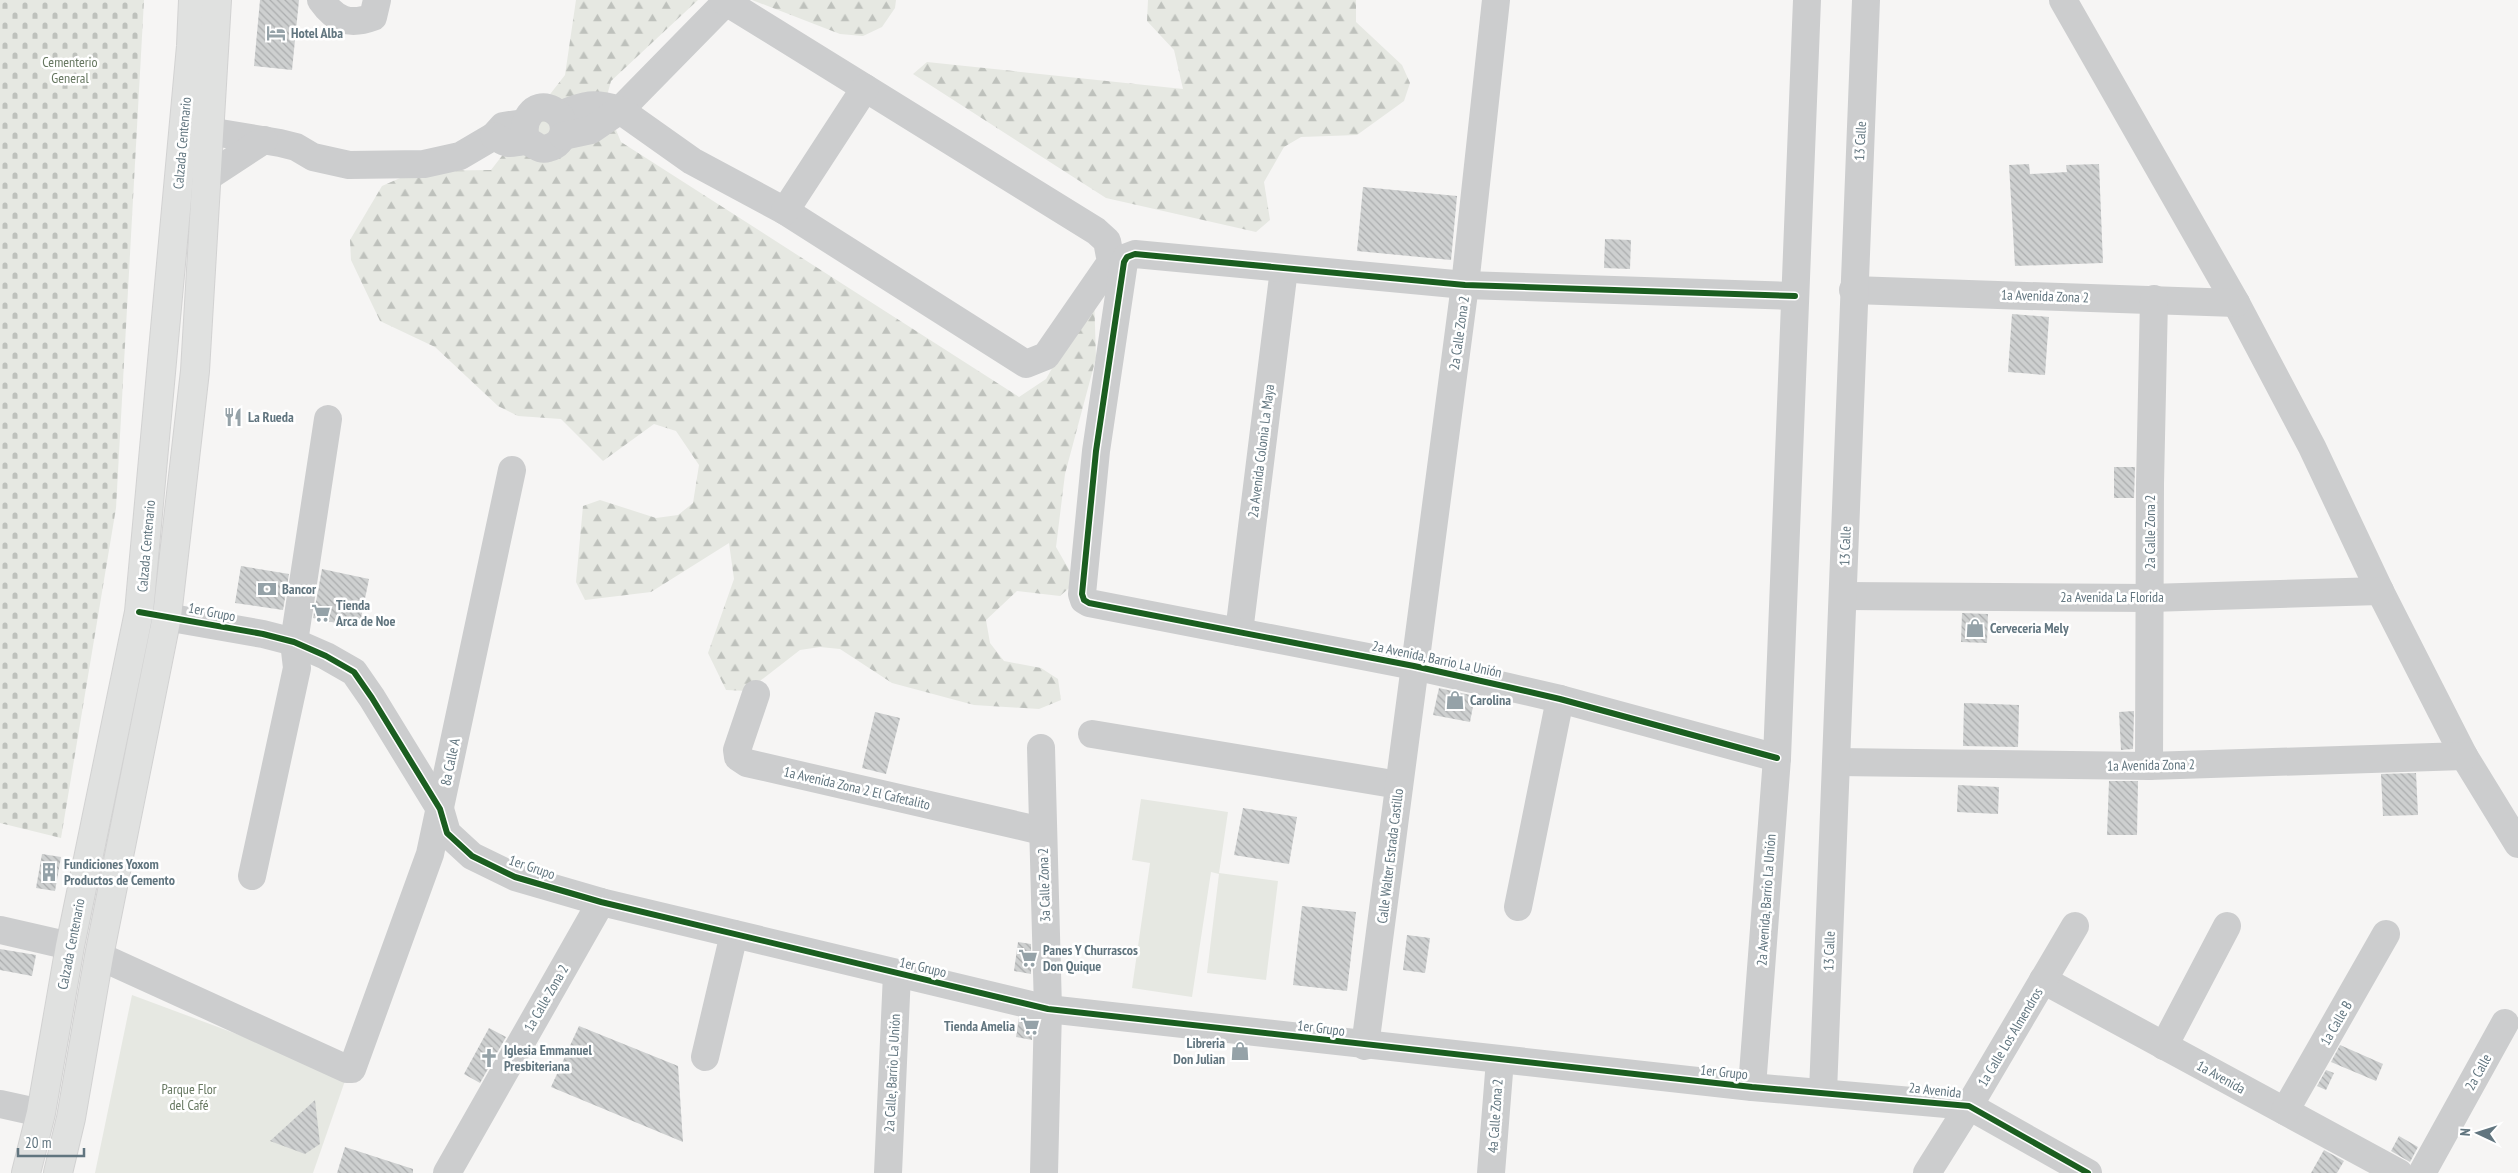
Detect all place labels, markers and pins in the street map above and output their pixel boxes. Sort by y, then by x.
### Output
hotel icon: Hotel Alba [265,22,287,44]
place label: Hotel Alba [291,24,343,42]
restaurant icon: La Rueda [222,406,244,428]
place label: La Rueda [248,408,294,426]
bank icon: Bancor [256,578,278,600]
place label: Bancor [282,580,317,598]
place label: Tienda Arca de Noe [335,596,396,630]
supermarket icon: Tienda Arca de Noe [310,602,332,624]
shop icon: Cerveceria Mely [1964,617,1986,639]
place label: Cerveceria Mely [1990,619,2069,637]
shop icon: Carolina [1444,689,1466,711]
place label: Carolina [1470,691,1511,709]
place label: Fundiciones Yoxom Productos de Cemento [64,855,175,889]
building icon: Fundiciones Yoxom Productos de Cemento [38,861,60,883]
place label: Panes Y Churrascos Don Quique [1043,941,1138,975]
supermarket icon: Panes Y Churrascos Don Quique [1017,947,1039,969]
supermarket icon: Tienda Amelia [1019,1015,1041,1037]
place label: Tienda Amelia [944,1017,1015,1035]
place label: Libreria Don Julian [1173,1034,1225,1068]
shop icon: Libreria Don Julian [1229,1040,1251,1062]
place label: Iglesia Emmanuel Presbiteriana [504,1041,593,1075]
church icon: Iglesia Emmanuel Presbiteriana [478,1047,500,1069]

